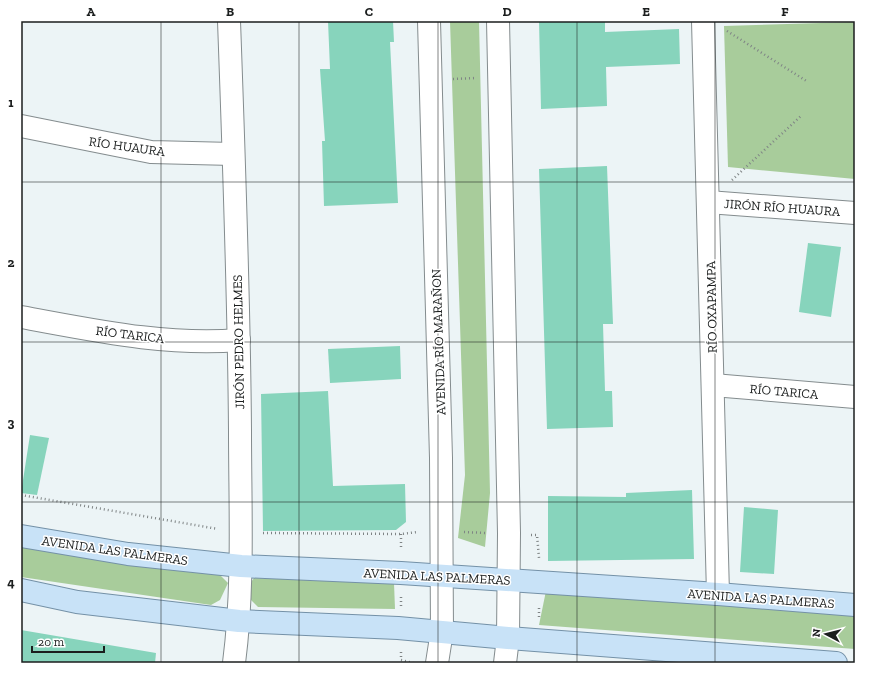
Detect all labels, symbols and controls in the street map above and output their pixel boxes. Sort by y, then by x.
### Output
text: A [87,4,96,19]
text: B [226,4,234,19]
text: C [365,4,373,19]
text: D [502,4,512,19]
text: E [642,4,650,19]
text: F [781,4,789,19]
text: 1 [8,95,14,110]
street label: RÍO HUAURA [88,134,167,159]
street label: JIRÓN RÍO HUAURA [723,196,841,219]
text: 2 [8,255,15,270]
street label: RÍO OXAPAMPA [703,260,720,353]
street label: AVENIDA RÍO MARAÑON [428,268,449,415]
street label: JIRÓN PEDRO HELMES [230,274,247,410]
street label: RÍO TARICA [95,323,166,346]
street label: RÍO TARICA [749,381,819,402]
text: 3 [8,415,15,430]
street label: AVENIDA LAS PALMERAS [41,533,189,568]
street label: AVENIDA LAS PALMERAS [363,565,511,588]
text: 4 [7,575,15,590]
street label: AVENIDA LAS PALMERAS [687,586,835,611]
north arrow [806,614,846,654]
text: N [810,627,824,638]
scale bar [32,628,104,654]
text: 20 m [38,635,65,649]

